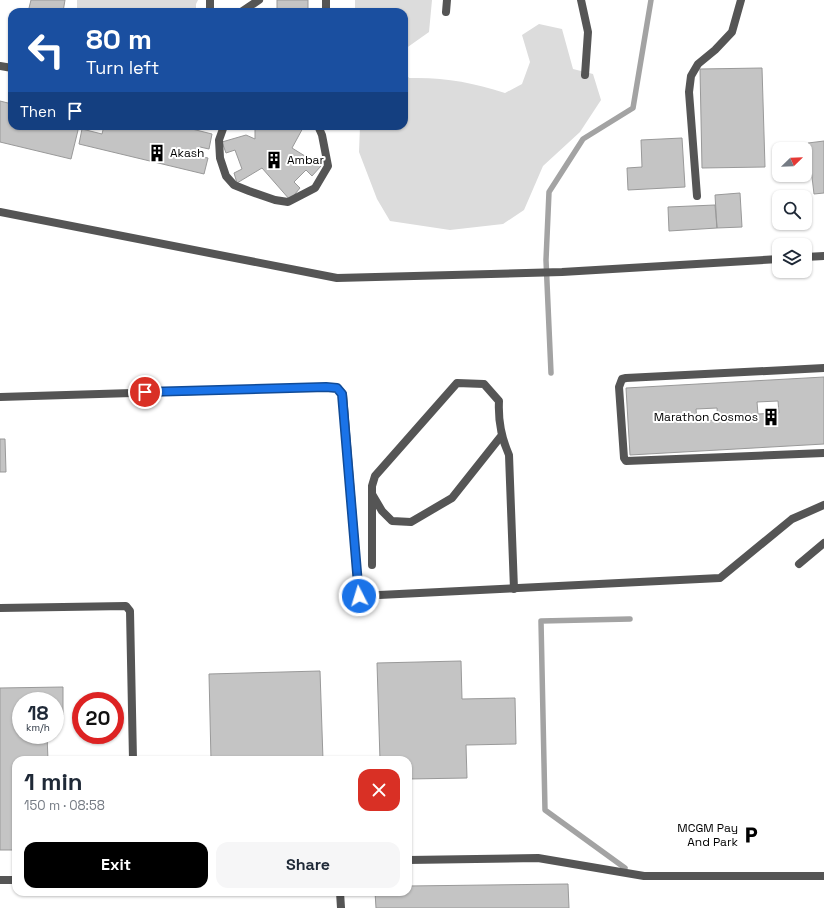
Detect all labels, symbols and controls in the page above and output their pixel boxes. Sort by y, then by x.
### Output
text: 80 m [86,21,152,57]
icon: left [20,24,72,76]
text: Turn left [86,56,159,79]
icon: arrive [64,100,86,122]
text: Then [20,102,56,121]
north arrow [772,142,812,182]
map controls [772,142,812,278]
building icon: Akash [147,143,167,163]
place label: Akash [170,145,204,161]
building icon: Ambar [264,150,284,170]
place label: Ambar [287,152,325,168]
button: search [772,190,812,230]
button: layers [772,238,812,278]
pin [128,375,162,409]
icon: arrive [134,381,156,403]
building icon: Marathon Cosmos [761,407,781,427]
place label: Marathon Cosmos [654,409,758,425]
position arrow [338,575,380,617]
speed limit sign: 20 [72,692,124,744]
text: 18 [27,700,49,726]
text: km/h [26,721,50,734]
text: 1 min [24,766,83,797]
button: close [358,769,400,811]
text: 150 m · 08:58 [24,797,105,814]
place label: MCGM Pay And Park [677,820,739,850]
parking icon: MCGM Pay And Park [741,825,761,845]
button: Exit [24,842,208,888]
button: Share [216,842,400,888]

